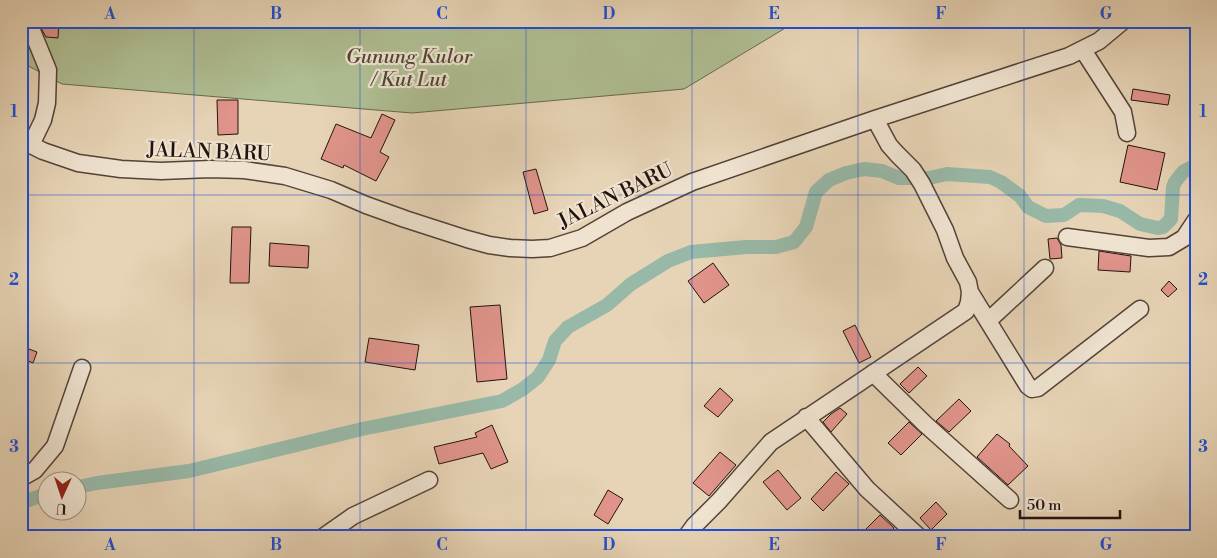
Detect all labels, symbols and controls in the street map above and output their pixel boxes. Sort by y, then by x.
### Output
text: A [103,4,116,24]
text: B [270,4,282,24]
text: C [436,4,448,24]
text: D [603,4,616,24]
text: E [768,4,780,24]
text: F [935,4,947,24]
text: G [1100,4,1113,24]
park label: Gunung Kulor / Kut Lut [346,45,473,93]
text: 1 [10,102,18,122]
text: 1 [1199,102,1207,122]
street label: JALAN BARU [145,138,272,167]
street label: JALAN BARU [553,158,677,235]
text: 2 [9,270,19,290]
text: 2 [1198,270,1208,290]
text: 3 [9,437,19,457]
text: 3 [1198,437,1208,457]
north arrow [38,470,88,520]
scale bar [1020,488,1120,520]
text: 50 m [1027,496,1061,515]
text: U [55,499,67,517]
text: A [103,535,116,555]
text: B [270,535,282,555]
text: C [436,535,448,555]
text: D [603,535,616,555]
text: E [768,535,780,555]
text: F [935,535,947,555]
text: G [1100,535,1113,555]

